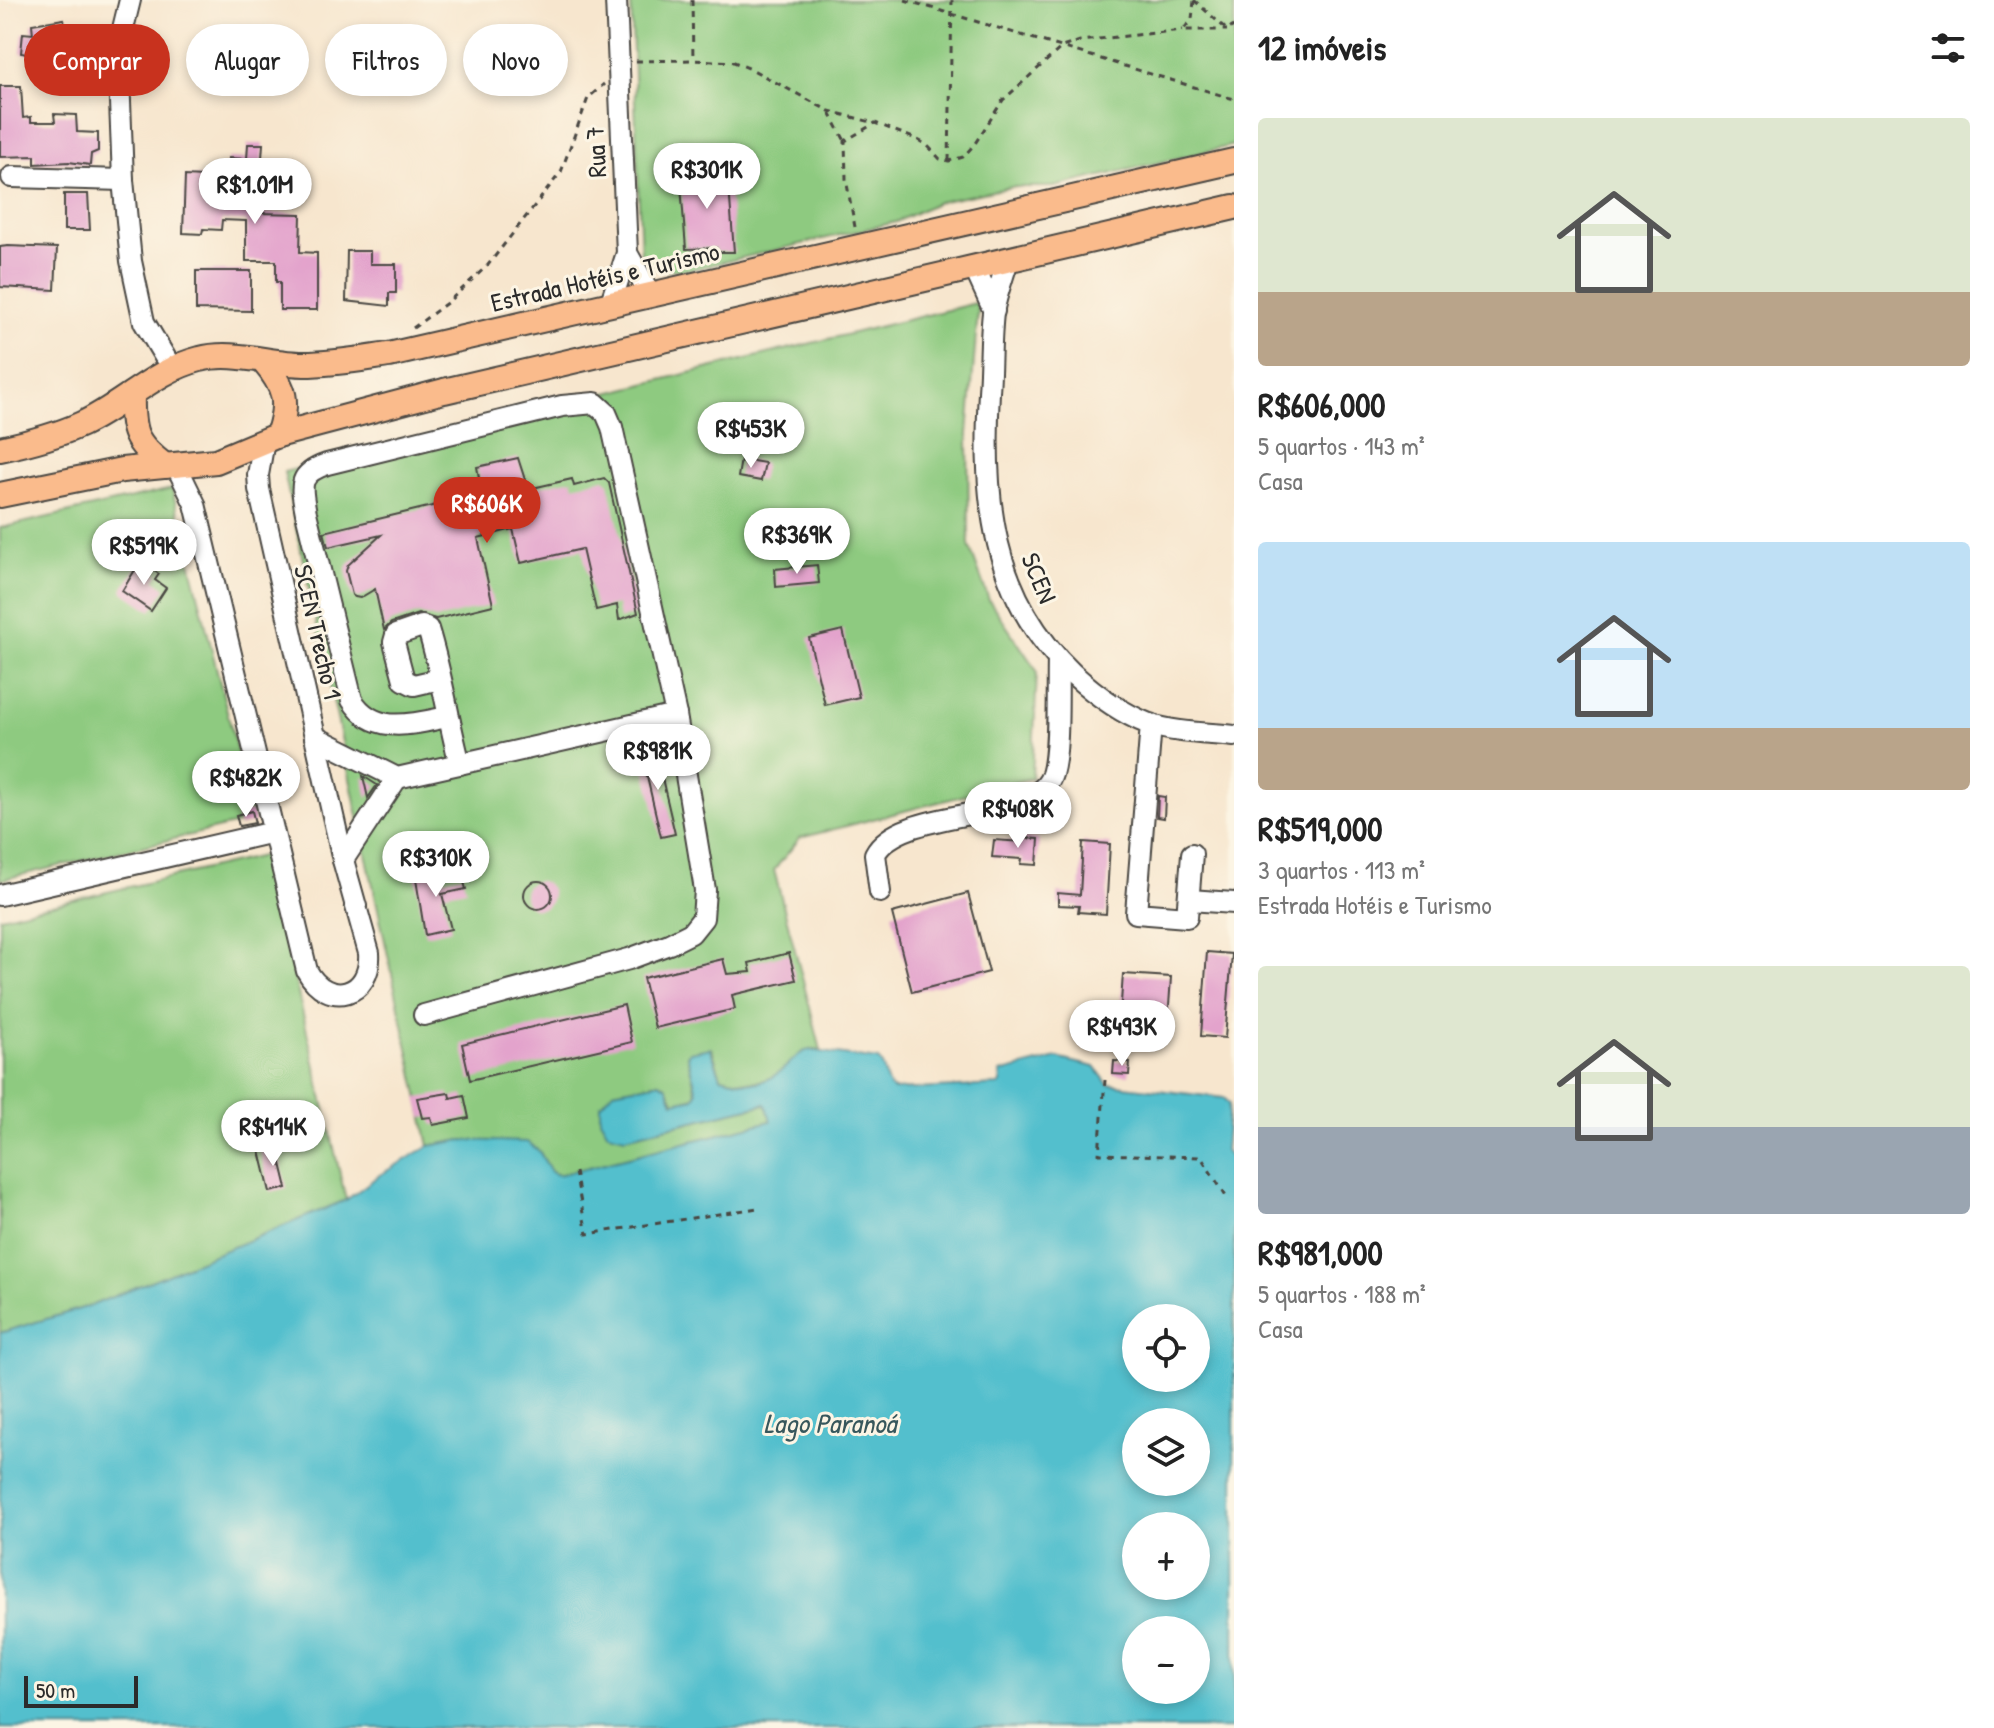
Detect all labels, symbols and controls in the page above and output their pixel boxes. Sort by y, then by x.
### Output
chip: Comprar [24,24,170,96]
chip: Alugar [186,24,309,96]
chip: Filtros [325,24,447,96]
chip: Novo [463,24,568,96]
text: 12 imóveis [1258,25,1386,71]
icon: filters [1926,26,1970,70]
street label: Rua 7 [577,126,614,179]
pin: R$301K [642,143,772,211]
text: R$301K [671,151,743,186]
pin: R$1.01M [181,158,329,226]
text: R$1.01M [217,166,293,201]
icon: home [1542,170,1686,314]
street label: Estrada Hotéis e Turismo [487,233,723,320]
text: R$606,000 [1258,382,1386,428]
pin: R$453K [686,402,816,470]
text: R$453K [716,410,786,445]
text: 5 quartos · 143 m² [1258,428,1425,463]
text: Casa [1258,463,1303,498]
pin: R$606K [422,477,552,545]
text: R$606K [452,485,522,520]
pin: R$369K [732,508,862,576]
text: R$369K [762,516,832,551]
pin: R$519K [79,519,209,587]
text: R$519K [110,527,178,562]
street label: SCEN [1013,547,1066,608]
street label: SCEN Trecho 1 [286,561,351,703]
icon: home [1542,594,1686,738]
pin: R$981K [593,724,723,792]
text: R$981K [624,732,692,767]
pin: R$482K [181,751,311,819]
text: R$482K [210,759,282,794]
pin: R$408K [953,782,1083,850]
text: R$408K [982,790,1054,825]
text: R$519,000 [1258,806,1382,852]
pin: R$310K [371,831,501,899]
text: R$310K [400,839,472,874]
text: 3 quartos · 113 m² [1258,852,1425,887]
text: Estrada Hotéis e Turismo [1258,887,1492,922]
pin: R$493K [1057,1000,1187,1068]
text: R$493K [1087,1008,1157,1043]
icon: home [1542,1018,1686,1162]
pin: R$414K [208,1100,338,1168]
text: R$414K [239,1108,307,1143]
text: R$981,000 [1258,1230,1383,1276]
text: 5 quartos · 188 m² [1258,1276,1426,1311]
map controls [1122,1304,1210,1704]
button: locate [1122,1304,1210,1392]
text: Casa [1258,1311,1303,1346]
water label: Lago Paranoá [764,1404,899,1442]
button: layers [1122,1408,1210,1496]
button: + [1122,1512,1210,1600]
button: − [1122,1616,1210,1704]
scale bar [24,1672,138,1708]
text: 50 m [36,1675,75,1705]

